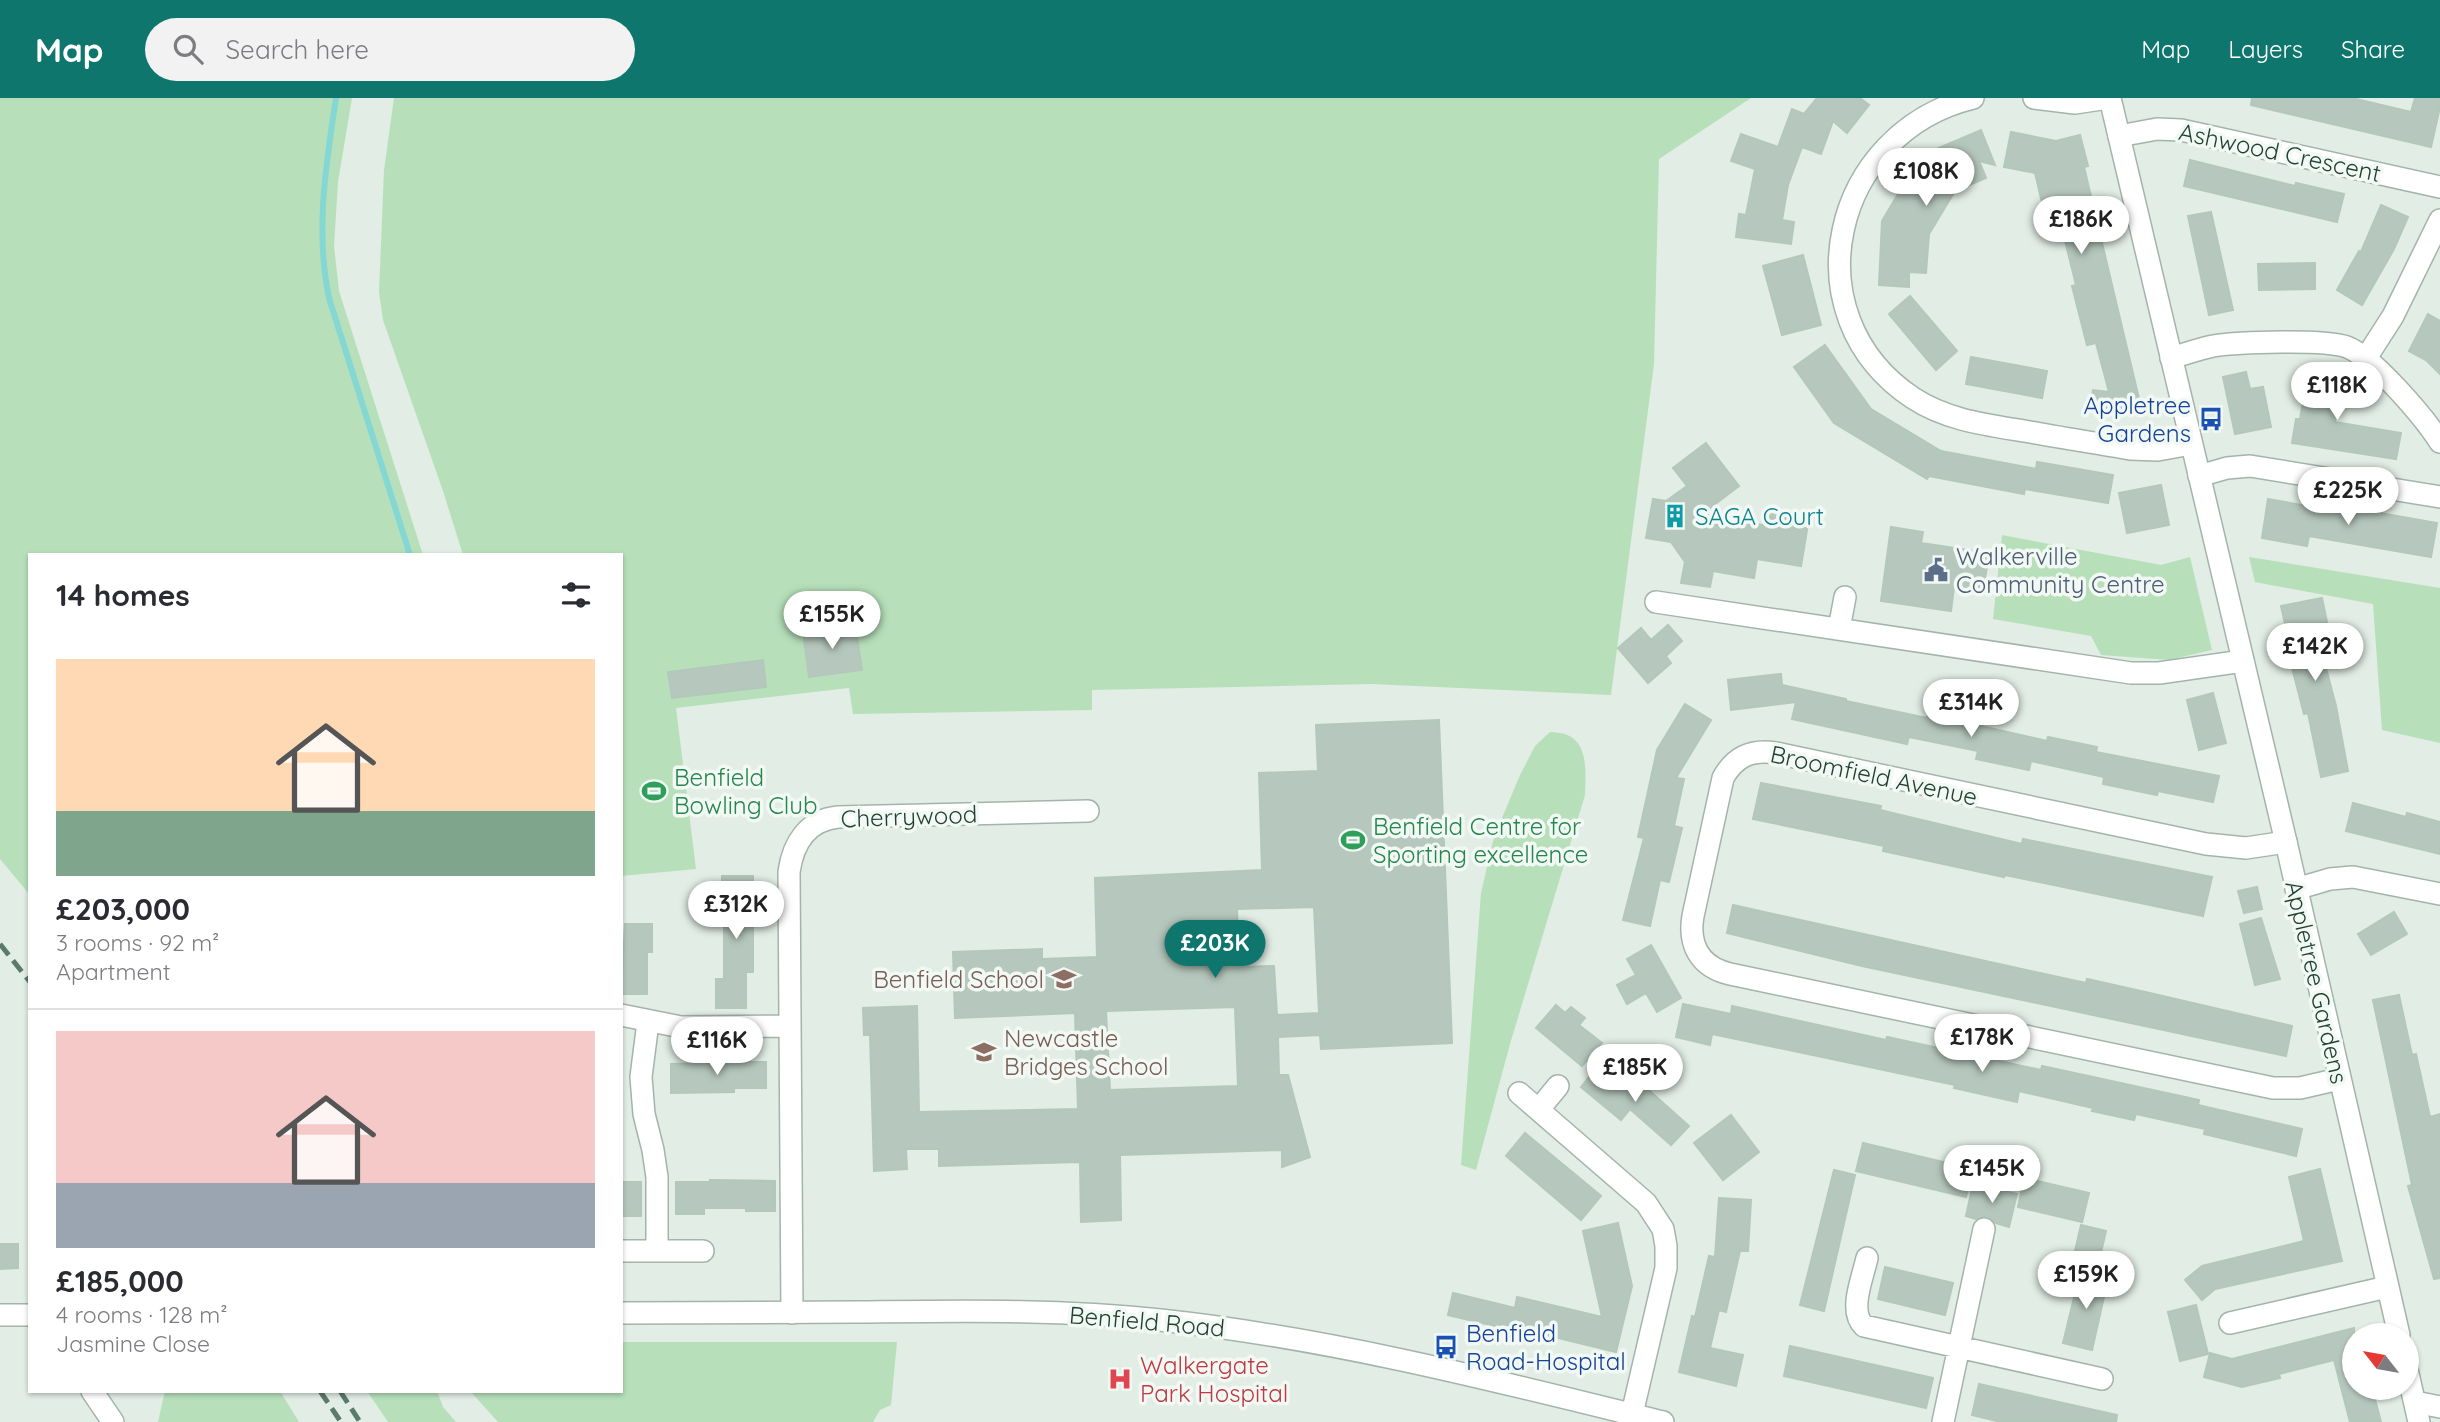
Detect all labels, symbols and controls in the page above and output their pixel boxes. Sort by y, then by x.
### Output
search box [145,18,635,81]
text: Map [35,29,103,70]
icon: search [169,30,207,68]
text: Search here [225,33,369,66]
text: Map [2141,34,2190,64]
text: Layers [2228,34,2303,64]
text: Share [2341,34,2405,64]
street label: Ashwood Crescent [2176,116,2384,188]
pin: £108K [1877,148,1975,208]
text: £108K [1893,156,1959,185]
pin: £186K [2032,197,2130,256]
text: £186K [2049,204,2113,233]
pin: £118K [2288,362,2386,422]
text: £118K [2307,370,2367,399]
place label: Appletree Gardens [2084,390,2191,448]
bus stop icon: Appletree Gardens [2197,405,2225,433]
pin: £225K [2299,468,2397,527]
text: £225K [2314,475,2382,504]
place label: SAGA Court [1695,501,1824,531]
building icon: SAGA Court [1661,502,1689,530]
place label: Walkerville Community Centre [1956,541,2164,599]
public building icon: Walkerville Community Centre [1922,556,1950,584]
text: 14 homes [56,576,190,614]
icon: filters [557,576,595,614]
pin: £155K [783,592,881,651]
text: £155K [800,599,864,628]
pin: £142K [2266,624,2364,683]
text: £142K [2283,631,2347,660]
pin: £314K [1922,680,2020,739]
text: £314K [1939,687,2003,716]
icon: home [263,705,389,831]
street label: Broomfield Avenue [1768,738,1980,812]
place label: Benfield Bowling Club [674,762,817,820]
sports icon: Benfield Bowling Club [640,777,668,805]
street label: Cherrywood [840,799,978,833]
place label: Benfield Centre for Sporting excellence [1373,811,1588,869]
sports icon: Benfield Centre for Sporting excellence [1339,826,1367,854]
street label: Appletree Gardens [2279,878,2355,1086]
pin: £312K [687,882,785,941]
text: £312K [704,889,768,918]
text: £203,000 [56,890,190,928]
pin: £203K [1166,920,1264,980]
text: 3 rooms · 92 m² [56,928,219,957]
text: £203K [1181,928,1249,957]
text: Apartment [56,957,170,986]
place label: Benfield School [873,964,1044,994]
school or university icon: Benfield School [1050,965,1078,993]
pin: £178K [1933,1014,2031,1074]
pin: £116K [668,1018,766,1077]
text: £178K [1950,1022,2014,1051]
place label: Newcastle Bridges School [1004,1023,1168,1081]
text: £116K [687,1025,747,1054]
school or university icon: Newcastle Bridges School [970,1038,998,1066]
pin: £185K [1586,1044,1684,1104]
text: £185K [1603,1052,1667,1081]
icon: home [263,1077,389,1203]
pin: £145K [1943,1146,2041,1205]
text: £145K [1959,1153,2025,1182]
pin: £159K [2037,1252,2135,1311]
text: £159K [2054,1259,2118,1288]
text: £185,000 [56,1262,184,1300]
street label: Benfield Road [1068,1299,1226,1343]
text: 4 rooms · 128 m² [56,1300,228,1329]
place label: Benfield Road-Hospital [1466,1318,1626,1376]
north arrow [2342,1323,2418,1400]
map controls [2342,1323,2419,1400]
text: Jasmine Close [56,1329,210,1358]
bus stop icon: Benfield Road-Hospital [1432,1333,1460,1361]
place label: Walkergate Park Hospital [1140,1350,1288,1408]
hospital icon: Walkergate Park Hospital [1106,1365,1134,1393]

